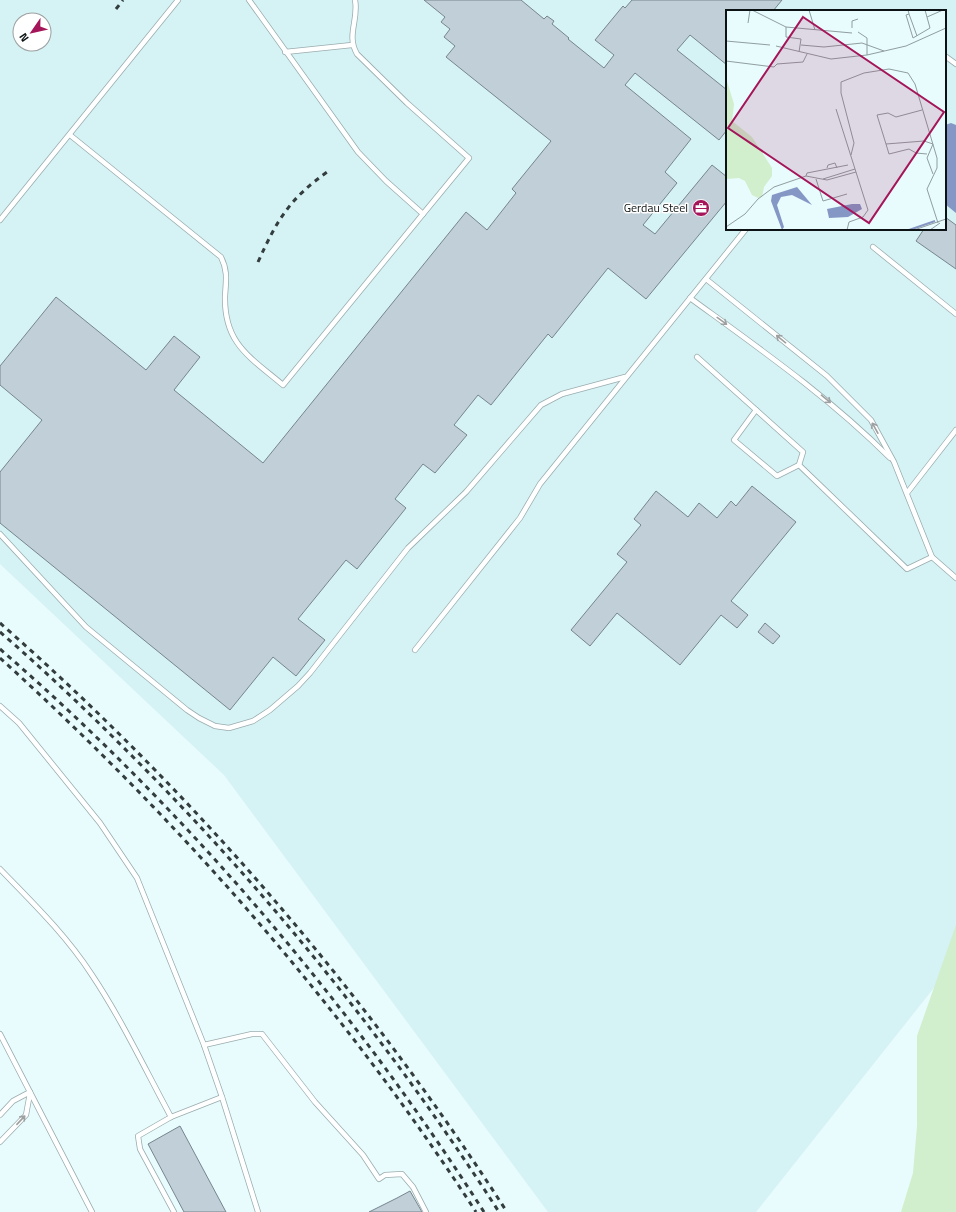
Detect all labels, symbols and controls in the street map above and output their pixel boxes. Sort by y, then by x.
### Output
inset map [726,10,946,230]
north arrow [12,12,52,52]
text: N [15,30,32,45]
place label: Gerdau Steel [624,198,688,217]
office icon: Gerdau Steel [691,198,711,218]
one-way arrow [716,317,727,325]
one-way arrow [775,334,786,343]
one-way arrow [820,395,831,404]
one-way arrow [870,422,878,434]
one-way arrow [17,1115,26,1125]

